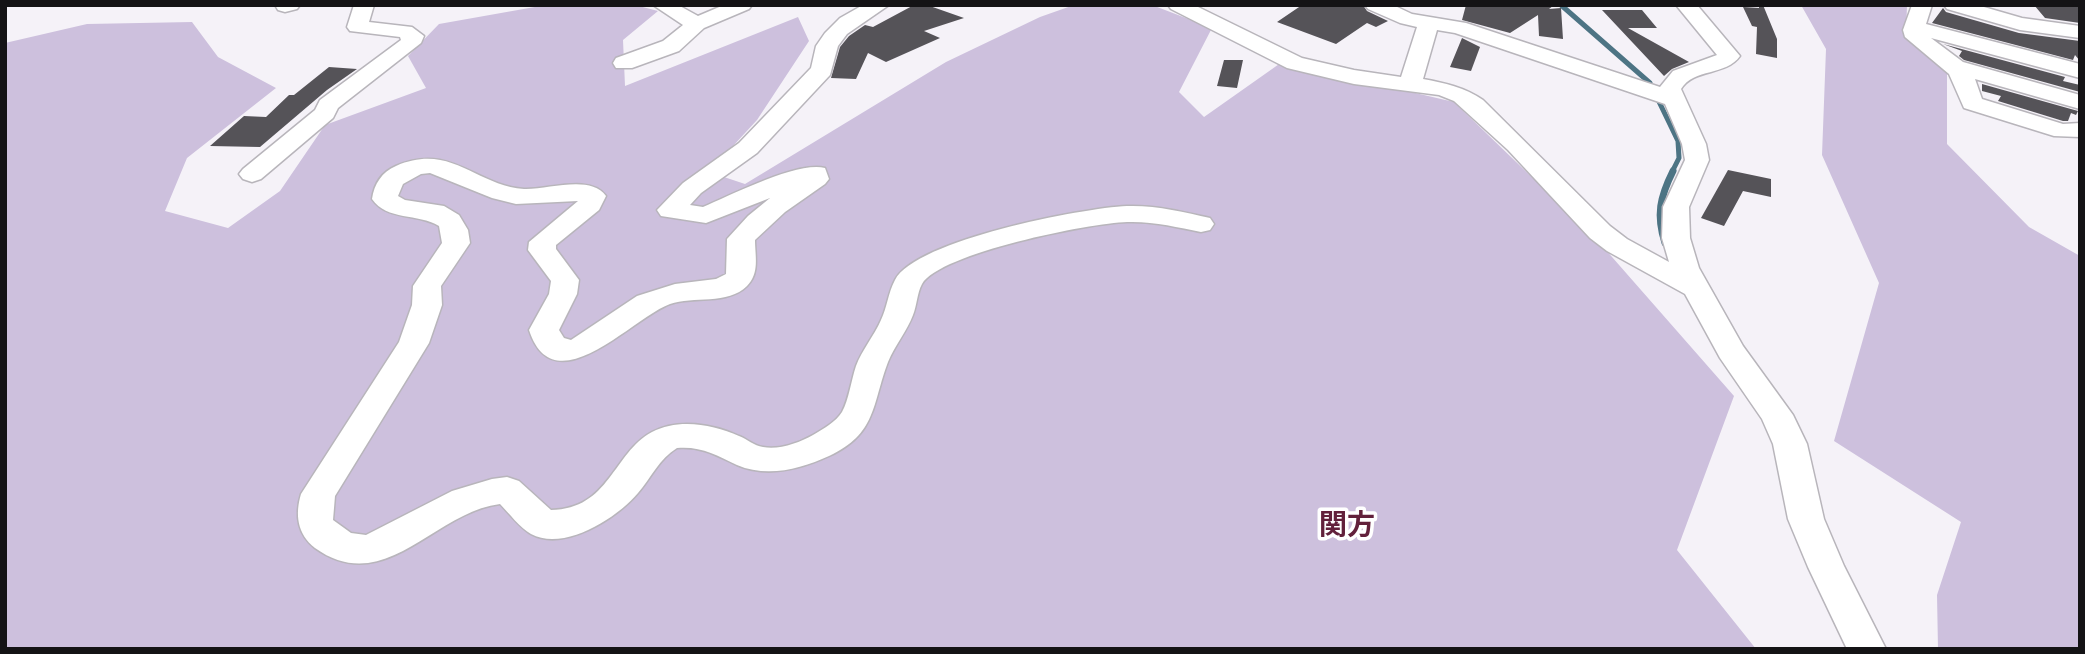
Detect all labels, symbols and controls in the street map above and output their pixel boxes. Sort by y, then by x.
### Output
district label: 関方 [1319,509,1375,543]

